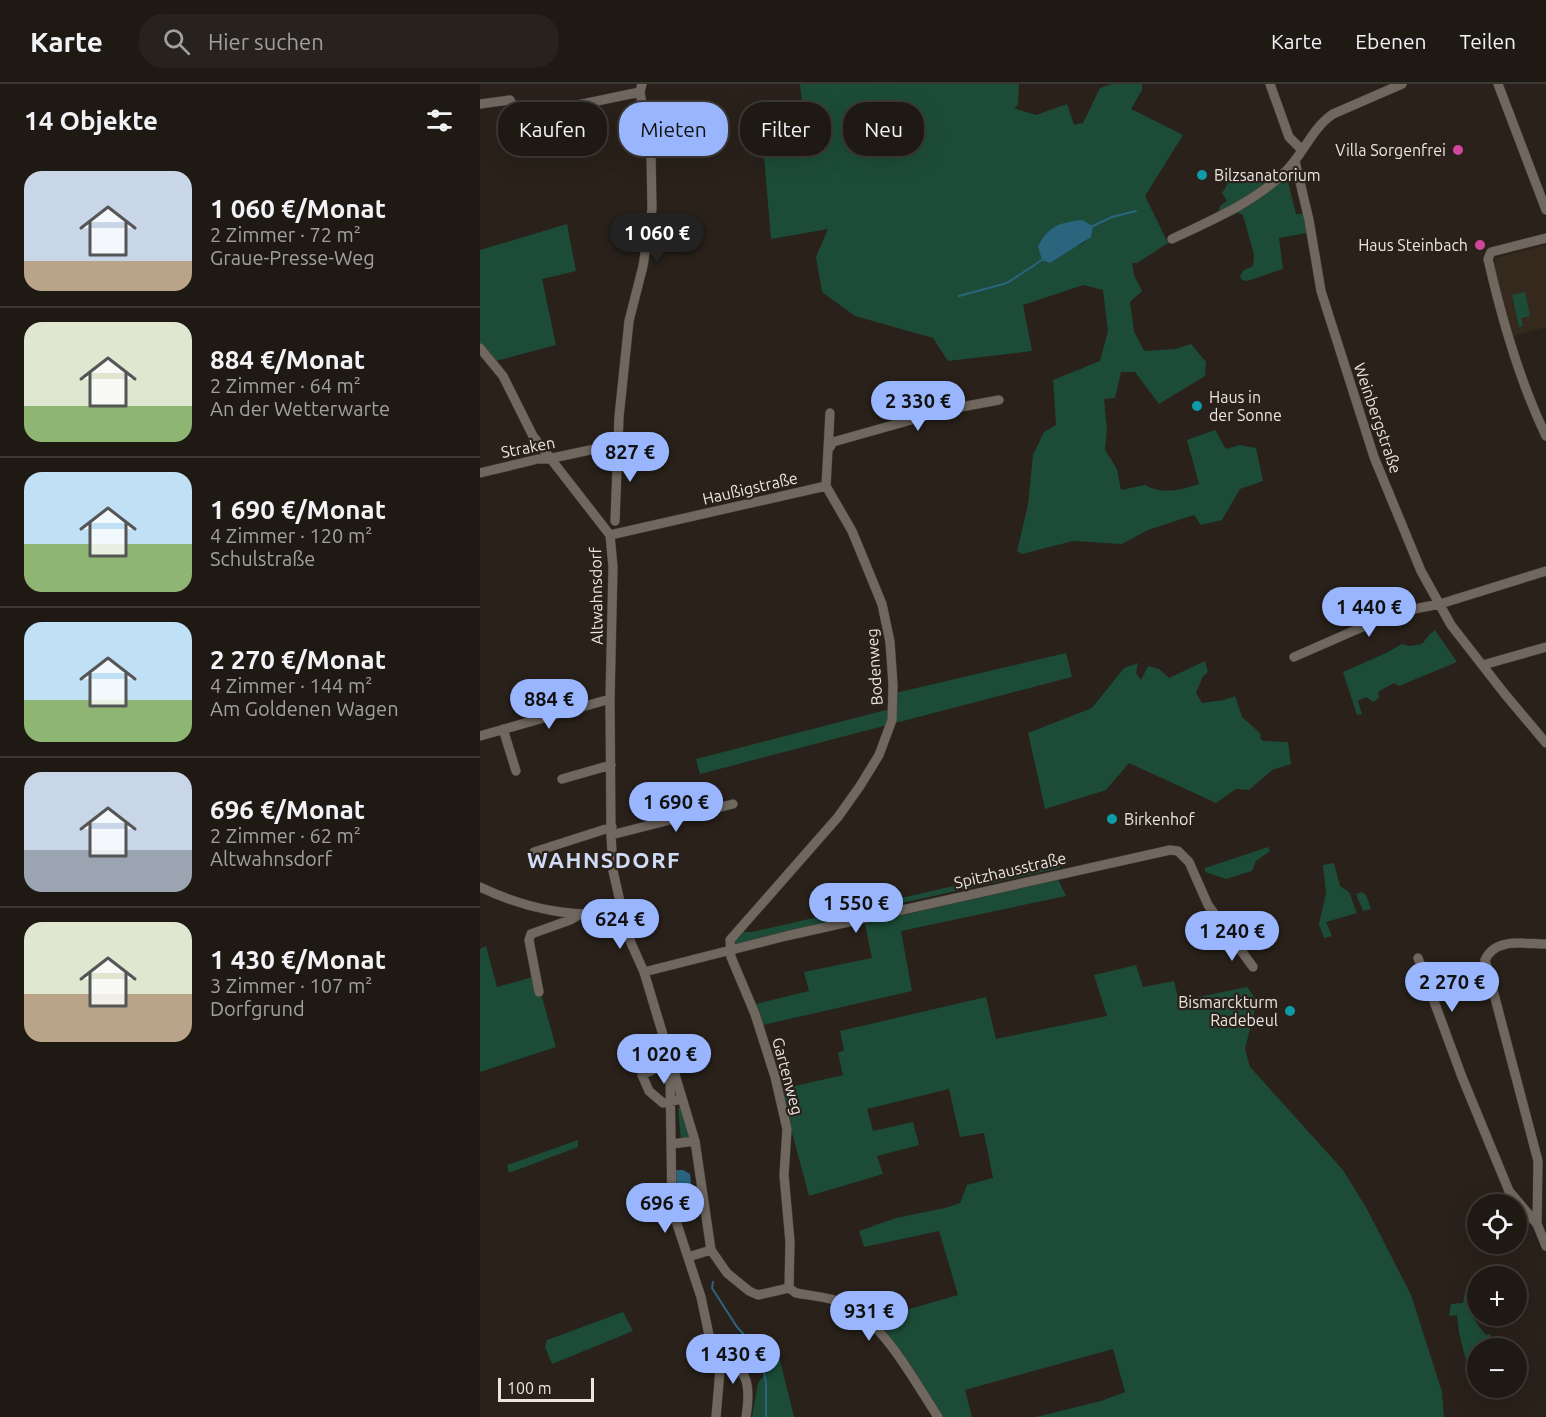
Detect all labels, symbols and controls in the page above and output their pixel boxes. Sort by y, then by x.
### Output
search box [139,14,559,68]
icon: search [160,25,193,58]
text: Karte [30,26,103,57]
text: Hier suchen [208,29,324,54]
text: Karte [1271,29,1322,53]
text: Ebenen [1355,29,1427,53]
text: Teilen [1460,29,1516,53]
chip: Kaufen [498,102,607,156]
chip: Mieten [619,102,728,156]
chip: Filter [740,102,831,156]
chip: Neu [843,102,924,156]
icon: filters [423,104,456,137]
text: 14 Objekte [24,106,158,135]
place label: Villa Sorgenfrei [1335,141,1446,159]
marker: Villa Sorgenfrei [1451,143,1465,157]
place label: Bilzsanatorium [1214,166,1321,184]
marker: Bilzsanatorium [1195,168,1209,182]
text: 1 060 €/Monat [210,194,386,223]
icon: home [72,195,144,267]
pin: 1 060 € [602,213,712,264]
text: 1 060 € [624,221,690,244]
text: 2 Zimmer · 72 m² [210,223,361,246]
place label: Haus Steinbach [1358,236,1468,254]
marker: Haus Steinbach [1473,238,1487,252]
text: Graue-Presse-Weg [210,246,375,269]
text: 884 €/Monat [210,345,365,374]
icon: home [72,346,144,418]
street label: Weinbergstraße [1351,360,1405,476]
text: 2 Zimmer · 64 m² [210,374,361,397]
pin: 2 330 € [863,381,973,432]
place label: Haus in der Sonne [1209,388,1282,424]
text: 2 330 € [885,389,951,412]
text: An der Wetterwarte [210,397,390,420]
marker: Haus in der Sonne [1190,399,1204,413]
pin: 827 € [588,432,672,483]
street label: Straken [499,433,557,461]
text: 827 € [605,440,655,463]
street label: Haußigstraße [701,468,799,508]
text: 1 690 €/Monat [210,495,386,524]
icon: home [72,496,144,568]
text: 4 Zimmer · 120 m² [210,524,372,547]
street label: Altwahnsdorf [586,546,606,645]
text: Schulstraße [210,547,315,570]
pin: 1 440 € [1314,587,1424,638]
text: 1 440 € [1336,595,1402,618]
street label: Bodenweg [862,628,886,706]
text: 2 270 €/Monat [210,645,386,674]
icon: home [72,646,144,718]
text: 4 Zimmer · 144 m² [210,674,372,697]
pin: 884 € [507,679,591,730]
text: 884 € [524,687,574,710]
text: Am Goldenen Wagen [210,697,399,720]
pin: 1 690 € [621,782,731,833]
text: 1 690 € [643,790,709,813]
text: 696 €/Monat [210,795,365,824]
icon: home [72,796,144,868]
place label: Birkenhof [1124,810,1195,828]
marker: Birkenhof [1105,812,1119,826]
text: 2 Zimmer · 62 m² [210,824,361,847]
text: Altwahnsdorf [210,847,332,870]
district label: WAHNSDORF [527,847,681,872]
street label: Spitzhausstraße [952,848,1068,892]
pin: 1 550 € [801,883,911,934]
text: 1 550 € [823,891,889,914]
pin: 624 € [578,899,662,950]
text: 624 € [595,907,645,930]
pin: 1 240 € [1177,911,1287,962]
text: 1 240 € [1199,919,1265,942]
text: 1 430 €/Monat [210,945,386,974]
icon: home [72,946,144,1018]
pin: 2 270 € [1397,962,1507,1013]
text: 2 270 € [1419,970,1485,993]
text: 3 Zimmer · 107 m² [210,974,372,997]
place label: Bismarckturm Radebeul [1178,993,1278,1029]
text: Dorfgrund [210,997,305,1020]
marker: Bismarckturm Radebeul [1283,1004,1297,1018]
pin: 1 020 € [609,1034,719,1085]
street label: Gartenweg [769,1035,807,1117]
text: 1 020 € [631,1042,697,1065]
pin: 696 € [623,1183,707,1234]
text: 696 € [640,1191,690,1214]
map controls [1467,1194,1527,1398]
button: locate [1467,1194,1527,1254]
button: + [1467,1266,1527,1326]
pin: 931 € [827,1291,911,1342]
text: 931 € [844,1299,894,1322]
pin: 1 430 € [678,1334,788,1385]
button: − [1467,1338,1527,1398]
text: 1 430 € [700,1342,766,1365]
scale bar [498,1375,594,1402]
text: 100 m [507,1379,552,1397]

